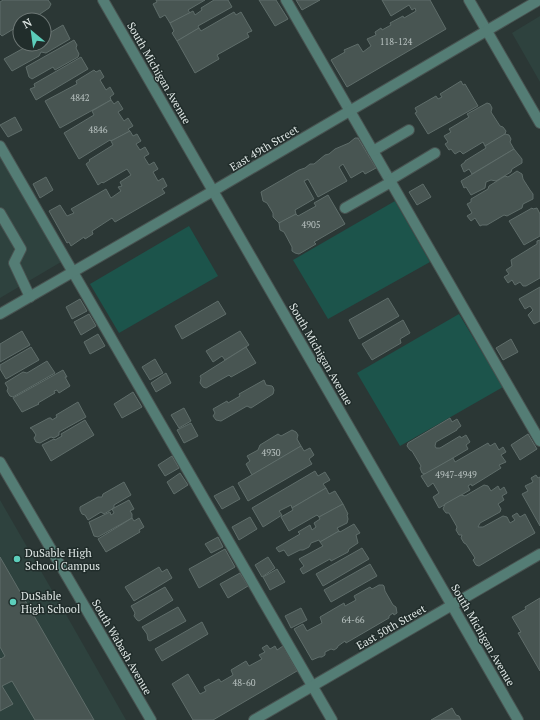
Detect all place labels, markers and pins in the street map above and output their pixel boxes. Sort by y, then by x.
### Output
place label: DuSable High School Campus [25,546,100,573]
marker: DuSable High School Campus [12,554,22,564]
place label: DuSable High School [21,589,80,616]
marker: DuSable High School [8,597,18,607]

